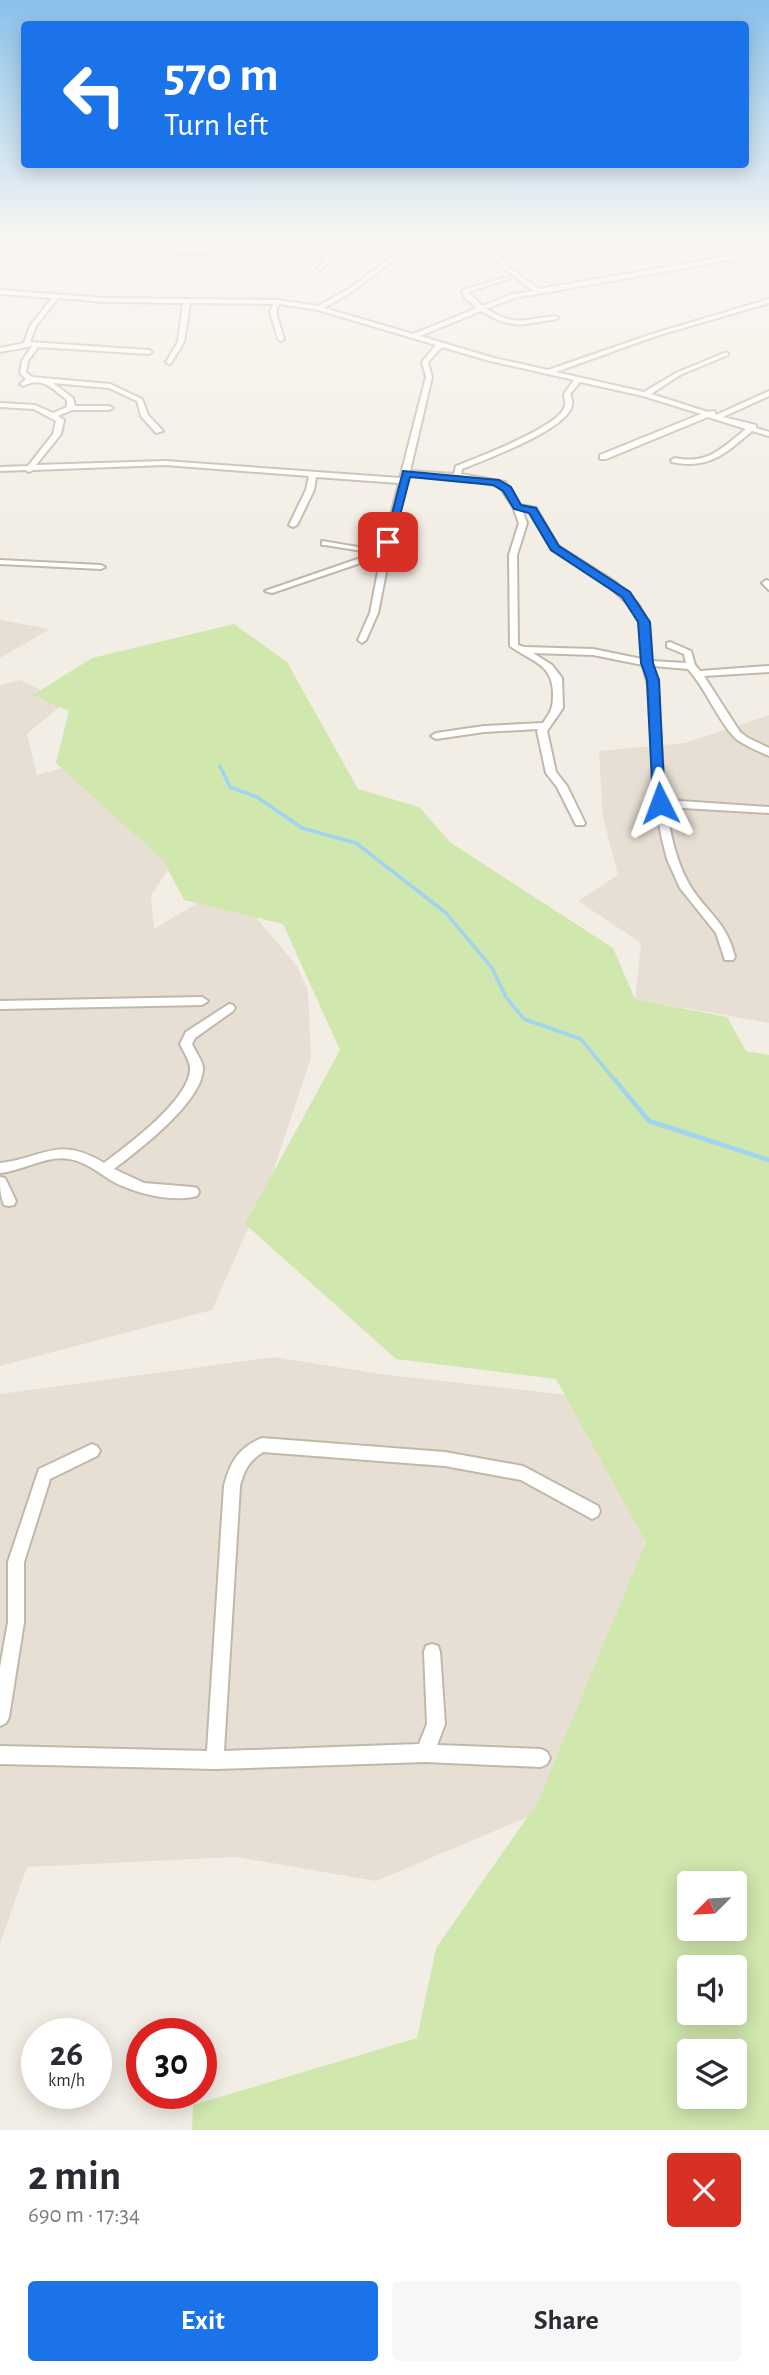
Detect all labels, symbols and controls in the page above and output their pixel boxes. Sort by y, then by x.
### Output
icon: left [49,49,140,140]
text: 570 m [164,51,279,100]
text: Turn left [164,109,268,141]
pin [358,512,418,572]
icon: arrive [369,523,407,561]
position arrow [623,766,697,840]
north arrow [677,1871,747,1941]
map controls [677,1871,747,2109]
button: sound [677,1955,747,2025]
speed limit sign: 30 [126,2018,217,2109]
text: 26 [50,2037,83,2072]
button: layers [677,2039,747,2109]
text: km/h [48,2072,85,2090]
button: close [667,2153,741,2227]
text: 2 min [28,2155,121,2197]
text: 690 m · 17:34 [28,2204,140,2227]
button: Exit [28,2281,378,2361]
button: Share [392,2281,741,2361]

